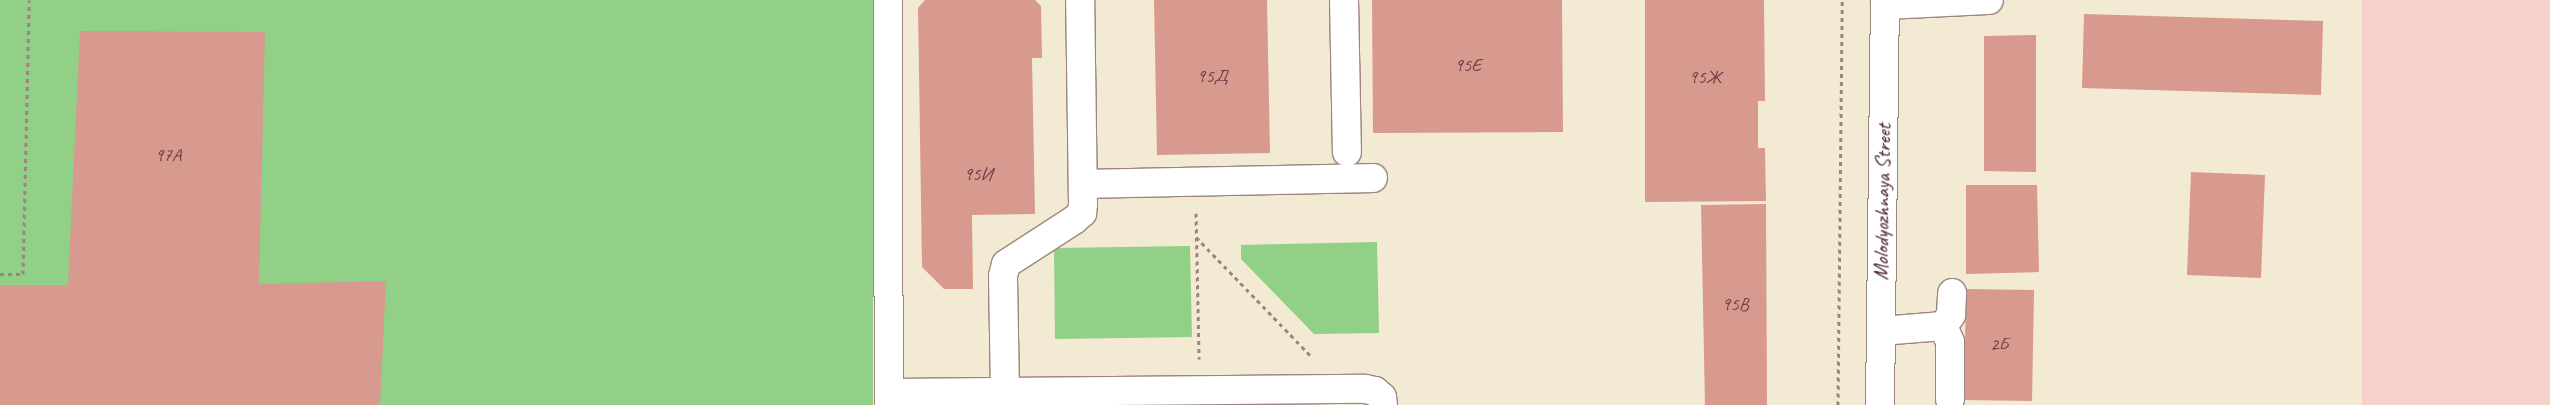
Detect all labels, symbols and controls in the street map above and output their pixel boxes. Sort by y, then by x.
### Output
house number: 95Е [1454,55,1482,77]
house number: 95Д [1197,66,1227,88]
house number: 95Ж [1689,67,1721,89]
street label: Molodyozhnaya Street [1868,123,1896,281]
house number: 97А [155,145,181,167]
house number: 95И [963,164,993,186]
house number: 95В [1722,294,1748,316]
house number: 2Б [1990,334,2008,356]

